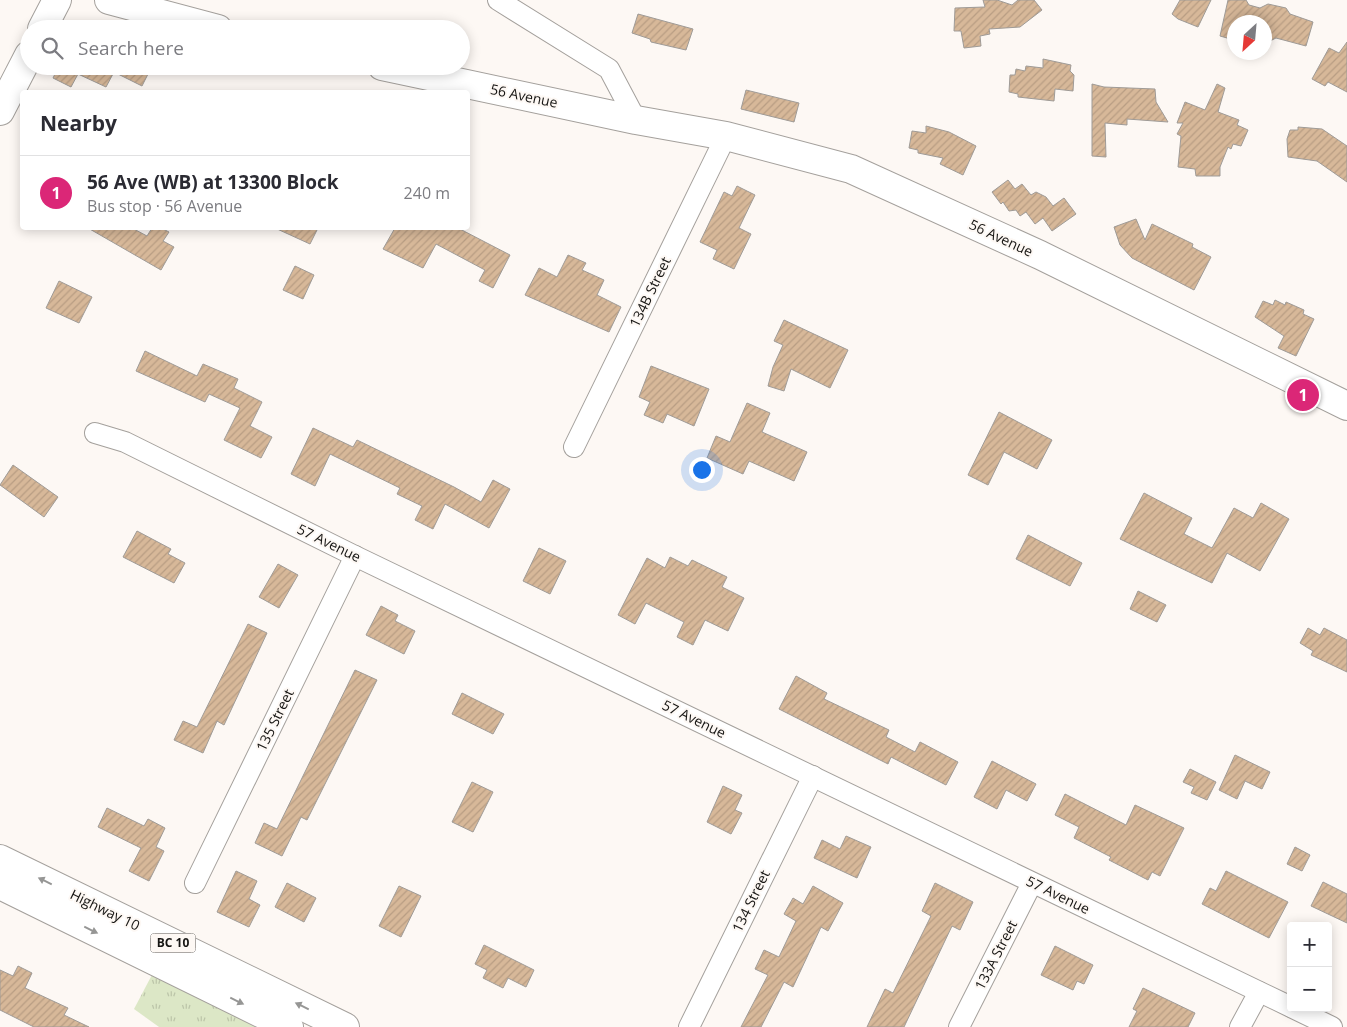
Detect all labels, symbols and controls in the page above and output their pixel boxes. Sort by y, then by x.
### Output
north arrow [1227,15,1272,60]
search box [20,20,470,75]
icon: search [38,34,66,62]
text: Search here [78,35,184,61]
street label: 56 Avenue [489,79,560,112]
text: Nearby [40,109,117,137]
text: 56 Ave (WB) at 13300 Block [87,169,338,195]
text: 1 [51,182,61,204]
text: 240 m [404,182,450,204]
text: Bus stop · 56 Avenue [87,195,242,217]
street label: 56 Avenue [966,214,1036,261]
street label: 134B Street [624,254,675,330]
pin: 1 [1287,376,1319,414]
your location [689,457,715,483]
street label: 57 Avenue [294,519,364,566]
street label: 135 Street [251,686,298,754]
street label: 57 Avenue [659,695,729,742]
street label: 134 Street [727,867,774,935]
street label: 57 Avenue [1023,871,1093,918]
one-way arrow [38,877,52,885]
street label: Highway 10 [67,884,143,935]
street label: 133A Street [970,917,1021,993]
map controls [1287,922,1332,1012]
button: + [1287,922,1332,967]
one-way arrow [84,926,98,934]
road number: BC 10 [150,934,196,952]
button: − [1287,967,1332,1012]
one-way arrow [230,997,244,1005]
one-way arrow [294,1001,309,1010]

